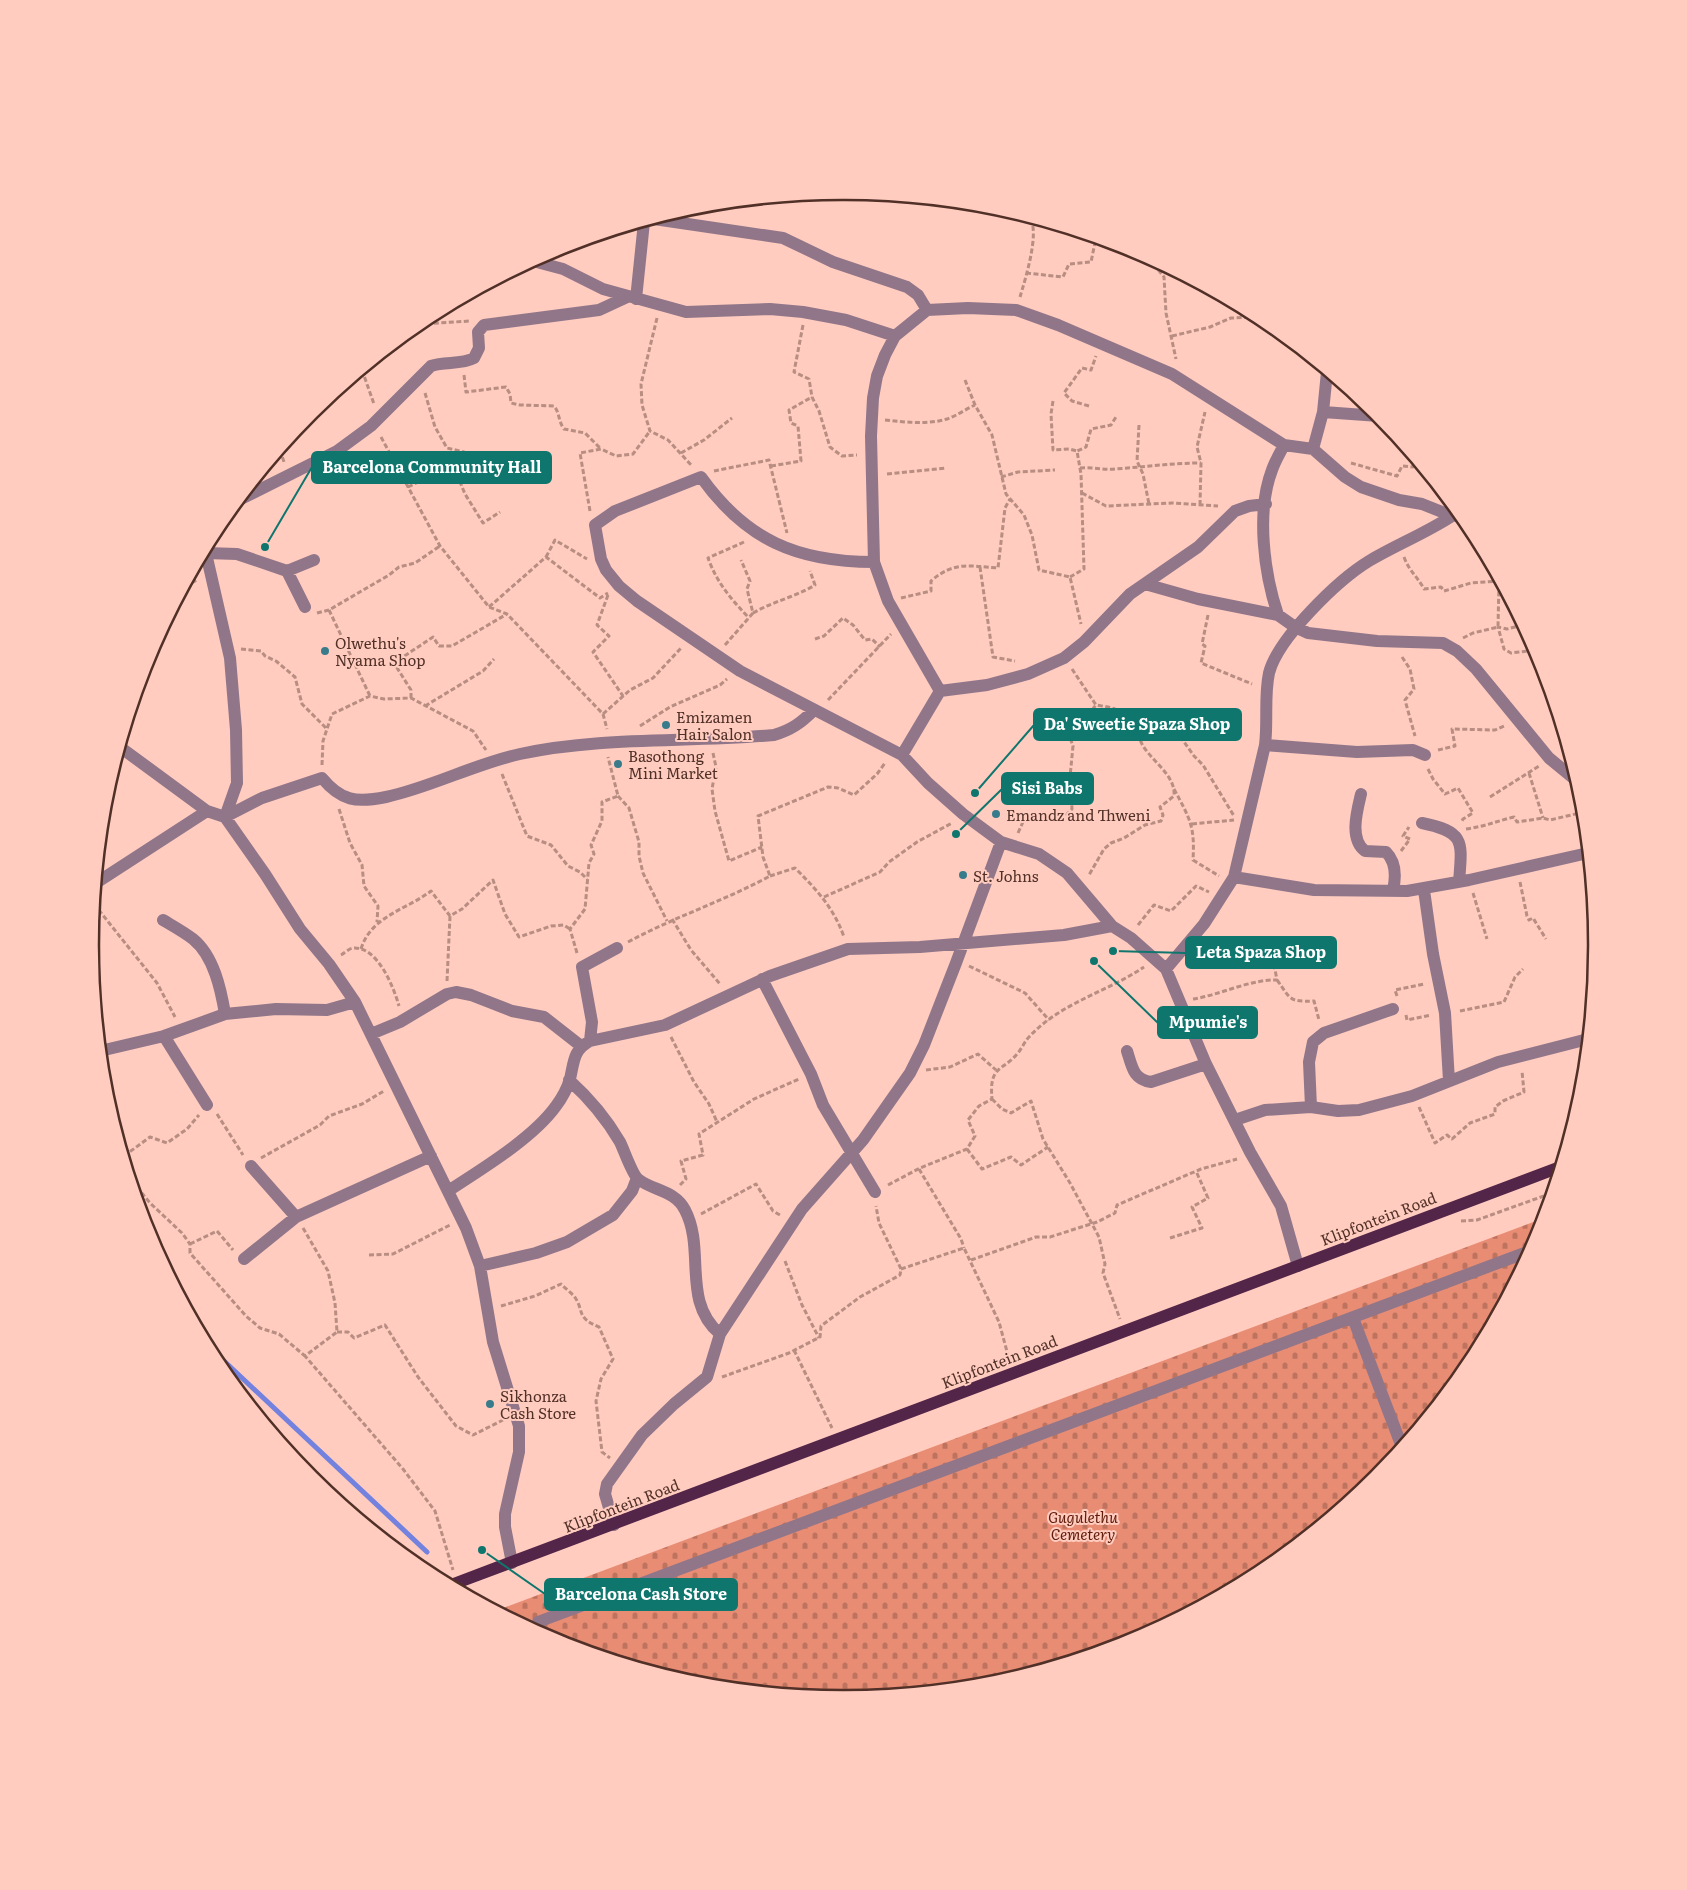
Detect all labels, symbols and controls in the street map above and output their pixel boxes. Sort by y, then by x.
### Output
callout: Barcelona Community Hall [312,452,551,483]
text: Barcelona Community Hall [322,454,542,478]
place label: Olwethu's Nyama Shop [335,631,425,671]
marker: Olwethu's Nyama Shop [319,645,331,657]
place label: Emizamen Hair Salon [676,705,752,745]
callout: Da' Sweetie Spaza Shop [1034,709,1241,740]
text: Da' Sweetie Spaza Shop [1044,711,1230,735]
marker: Emizamen Hair Salon [660,719,672,731]
place label: Basothong Mini Market [628,744,718,784]
marker: Basothong Mini Market [612,758,624,770]
callout: Sisi Babs [1002,773,1093,804]
text: Sisi Babs [1012,775,1082,799]
place label: Emandz and Thweni [1006,803,1151,826]
marker: Emandz and Thweni [990,808,1002,820]
place label: St. Johns [973,864,1039,887]
marker: St. Johns [957,869,969,881]
callout: Leta Spaza Shop [1186,937,1336,968]
text: Leta Spaza Shop [1196,939,1326,963]
callout: Mpumie's [1158,1007,1257,1038]
text: Mpumie's [1169,1009,1247,1033]
street label: Klipfontein Road [1317,1185,1439,1251]
street label: Klipfontein Road [938,1328,1060,1394]
place label: Sikhonza Cash Store [500,1384,576,1424]
marker: Sikhonza Cash Store [484,1398,496,1410]
street label: Klipfontein Road [560,1472,682,1538]
park label: Gugulethu Cemetery [1048,1505,1118,1545]
callout: Barcelona Cash Store [545,1579,737,1610]
text: Barcelona Cash Store [555,1581,727,1605]

